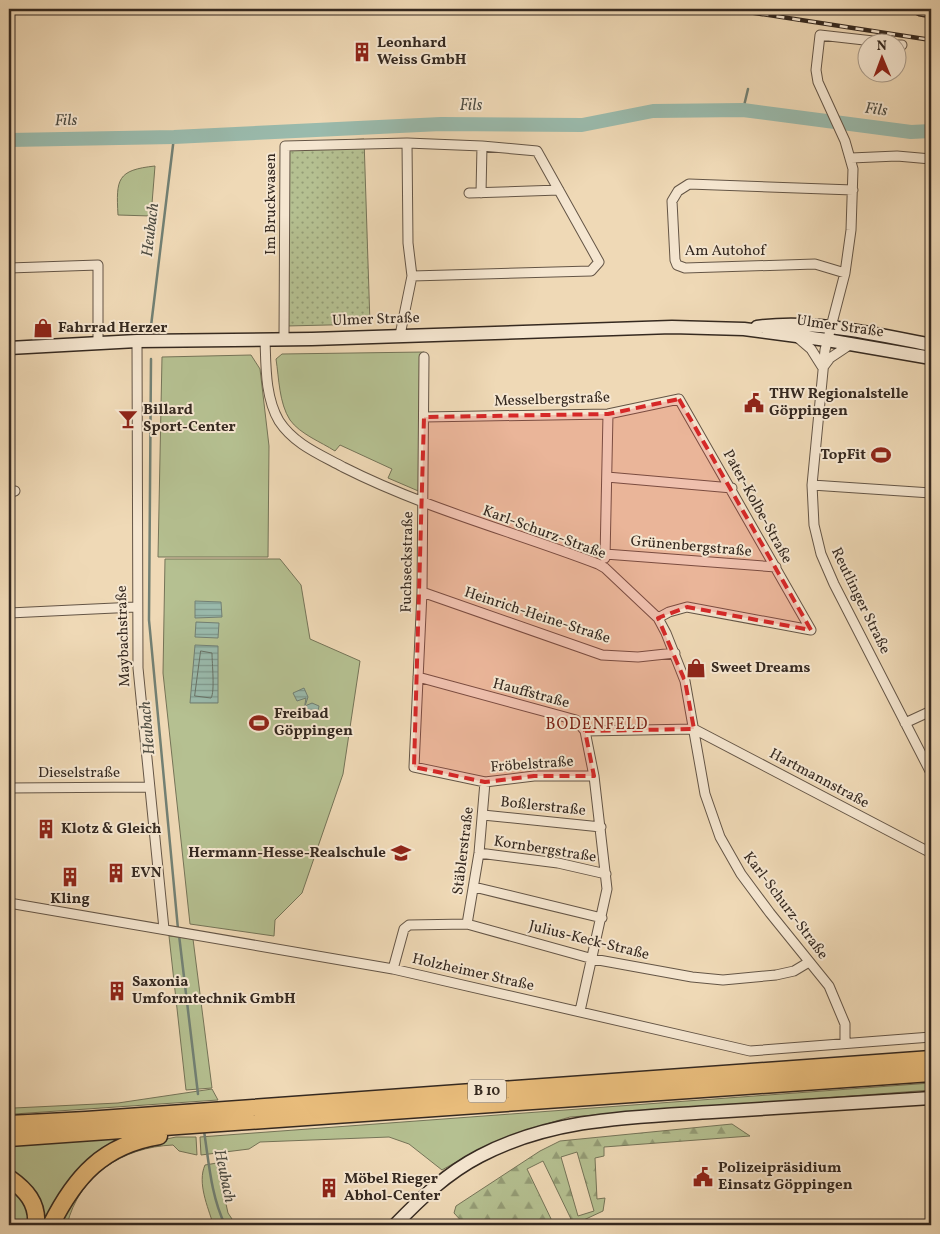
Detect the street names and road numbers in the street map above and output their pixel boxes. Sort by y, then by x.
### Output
street label: Im Bruckwasen [261,153,282,255]
street label: Am Autohof [685,241,767,262]
street label: Ulmer Straße [332,308,420,332]
street label: Ulmer Straße [795,311,885,343]
street label: Messelbergstraße [494,387,610,413]
street label: Pater-Kolbe-Straße [717,446,797,568]
street label: Karl-Schurz-Straße [479,501,609,565]
street label: Fuchseckstraße [397,511,419,613]
street label: Grünenbergstraße [630,531,752,563]
street label: Reutlinger Straße [825,544,895,658]
street label: Heinrich-Heine-Straße [461,582,613,650]
street label: Maybachstraße [112,585,136,687]
street label: Hauffstraße [490,674,572,714]
street label: Hartmannstraße [765,744,873,814]
street label: Fröbelstraße [490,752,574,778]
street label: Dieselstraße [38,763,120,784]
street label: Boßlerstraße [499,792,587,822]
street label: Stäblerstraße [448,806,480,896]
street label: Kornbergstraße [492,832,598,868]
street label: Karl-Schurz-Straße [737,848,833,964]
street label: Julius-Keck-Straße [527,916,651,966]
street label: Holzheimer Straße [410,949,536,997]
road number: B 10 [468,1080,506,1102]

